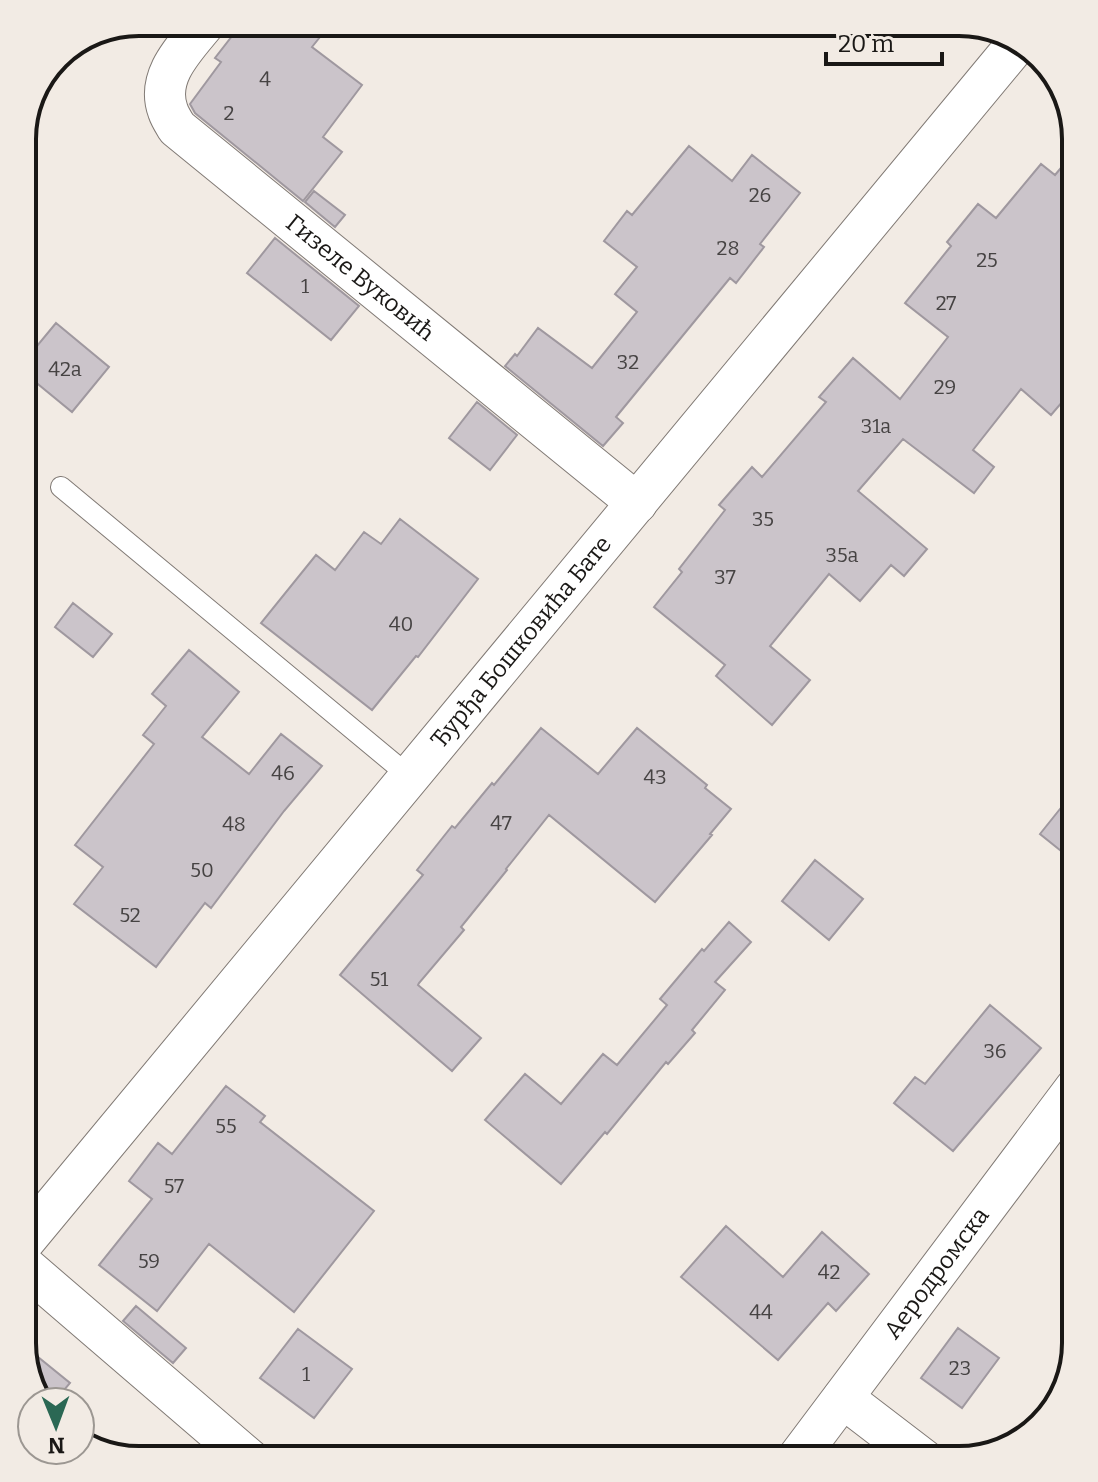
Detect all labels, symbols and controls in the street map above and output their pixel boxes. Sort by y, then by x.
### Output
scale bar [826,16,942,66]
text: 20 m [838,30,894,58]
house number: 4 [259,67,271,91]
house number: 2 [224,101,234,125]
house number: 26 [749,183,771,207]
street label: Гизеле Вуковић [280,209,441,347]
house number: 28 [717,236,739,260]
house number: 25 [976,248,998,272]
house number: 1 [301,274,309,298]
house number: 27 [936,291,956,315]
house number: 32 [617,350,639,374]
house number: 42a [48,357,82,381]
house number: 29 [934,375,956,399]
house number: 31a [861,414,891,438]
house number: 35 [752,507,774,531]
street label: Ђурђа Бошковића Бате [425,530,617,754]
house number: 35a [825,543,859,567]
house number: 37 [714,565,736,589]
house number: 40 [389,612,413,636]
house number: 46 [271,761,295,785]
house number: 43 [643,765,667,789]
house number: 47 [490,811,512,835]
house number: 48 [222,812,246,836]
house number: 50 [190,858,214,882]
house number: 52 [119,903,141,927]
house number: 51 [370,967,388,991]
house number: 36 [983,1039,1007,1063]
house number: 55 [215,1114,237,1138]
house number: 57 [164,1174,184,1198]
street label: Аеродромска [878,1202,995,1344]
house number: 59 [138,1249,160,1273]
house number: 42 [818,1260,840,1284]
house number: 44 [749,1300,773,1324]
house number: 23 [949,1356,971,1380]
house number: 1 [302,1362,310,1386]
north arrow [16,1386,96,1466]
text: N [48,1432,65,1459]

